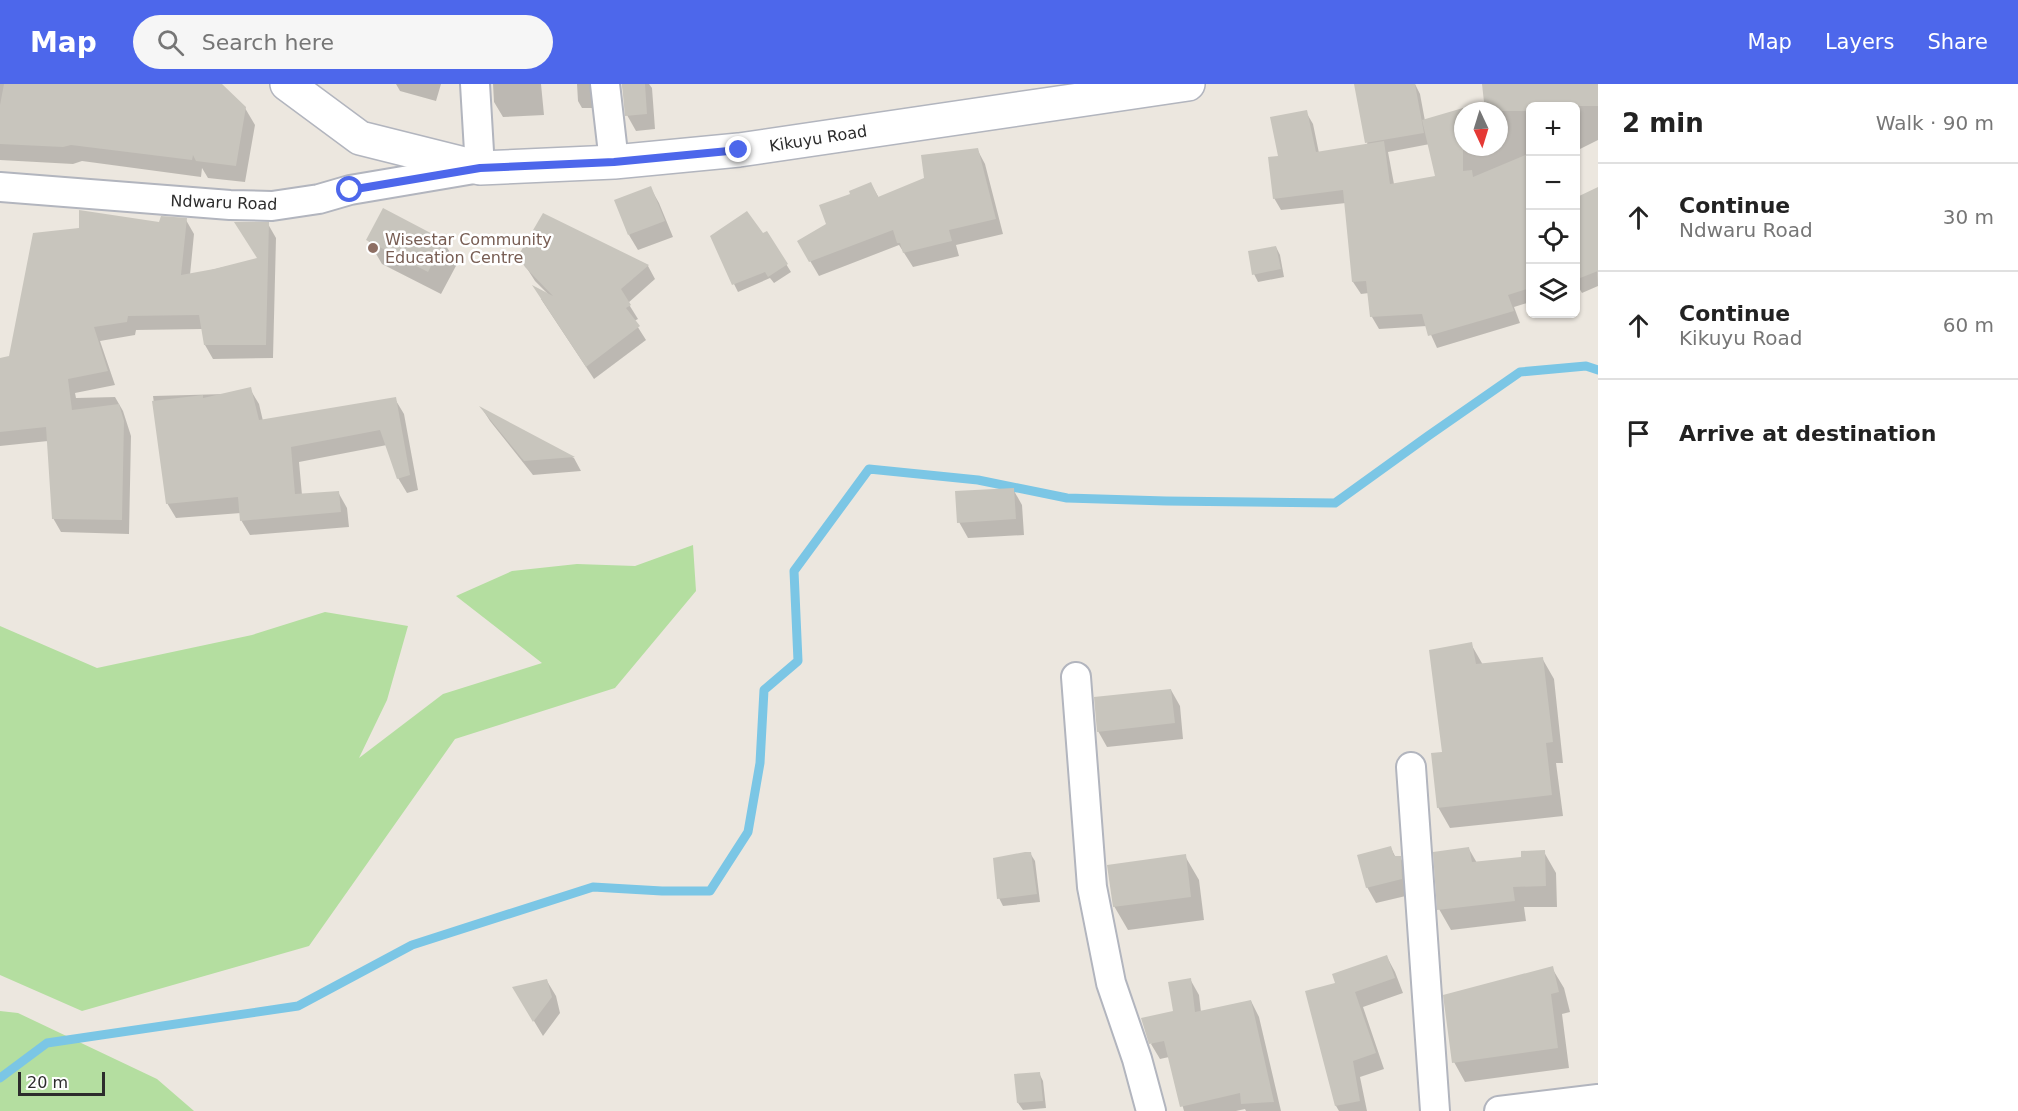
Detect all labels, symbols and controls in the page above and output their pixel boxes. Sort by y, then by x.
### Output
search box [133,15,553,69]
text: Map [30,26,97,59]
icon: search [154,26,187,59]
text: Search here [202,30,334,55]
text: Map [1748,30,1792,54]
text: Layers [1825,30,1894,54]
text: Share [1927,30,1988,54]
north arrow [1454,102,1508,156]
map controls [1526,102,1580,318]
button: + [1526,102,1580,156]
text: 2 min [1622,108,1704,138]
text: Walk · 90 m [1876,111,1994,135]
street label: Kikuyu Road [768,121,868,156]
route end [725,136,751,162]
button: − [1526,156,1580,210]
route start [336,176,362,202]
street label: Ndwaru Road [170,191,278,214]
text: Continue [1679,193,1790,218]
icon: ahead [1622,201,1655,234]
text: 30 m [1943,205,1994,229]
button: locate [1526,210,1580,264]
text: Ndwaru Road [1679,218,1813,242]
place label: Wisestar Community Education Centre [385,230,552,267]
marker: Wisestar Community Education Centre [366,241,380,255]
button: layers [1526,264,1580,318]
text: Continue [1679,301,1790,326]
icon: ahead [1622,309,1655,342]
text: 60 m [1943,313,1994,337]
text: Kikuyu Road [1679,326,1802,350]
icon: arrive [1622,417,1655,450]
text: Arrive at destination [1679,421,1936,446]
scale bar [18,1069,105,1096]
text: 20 m [27,1073,68,1092]

